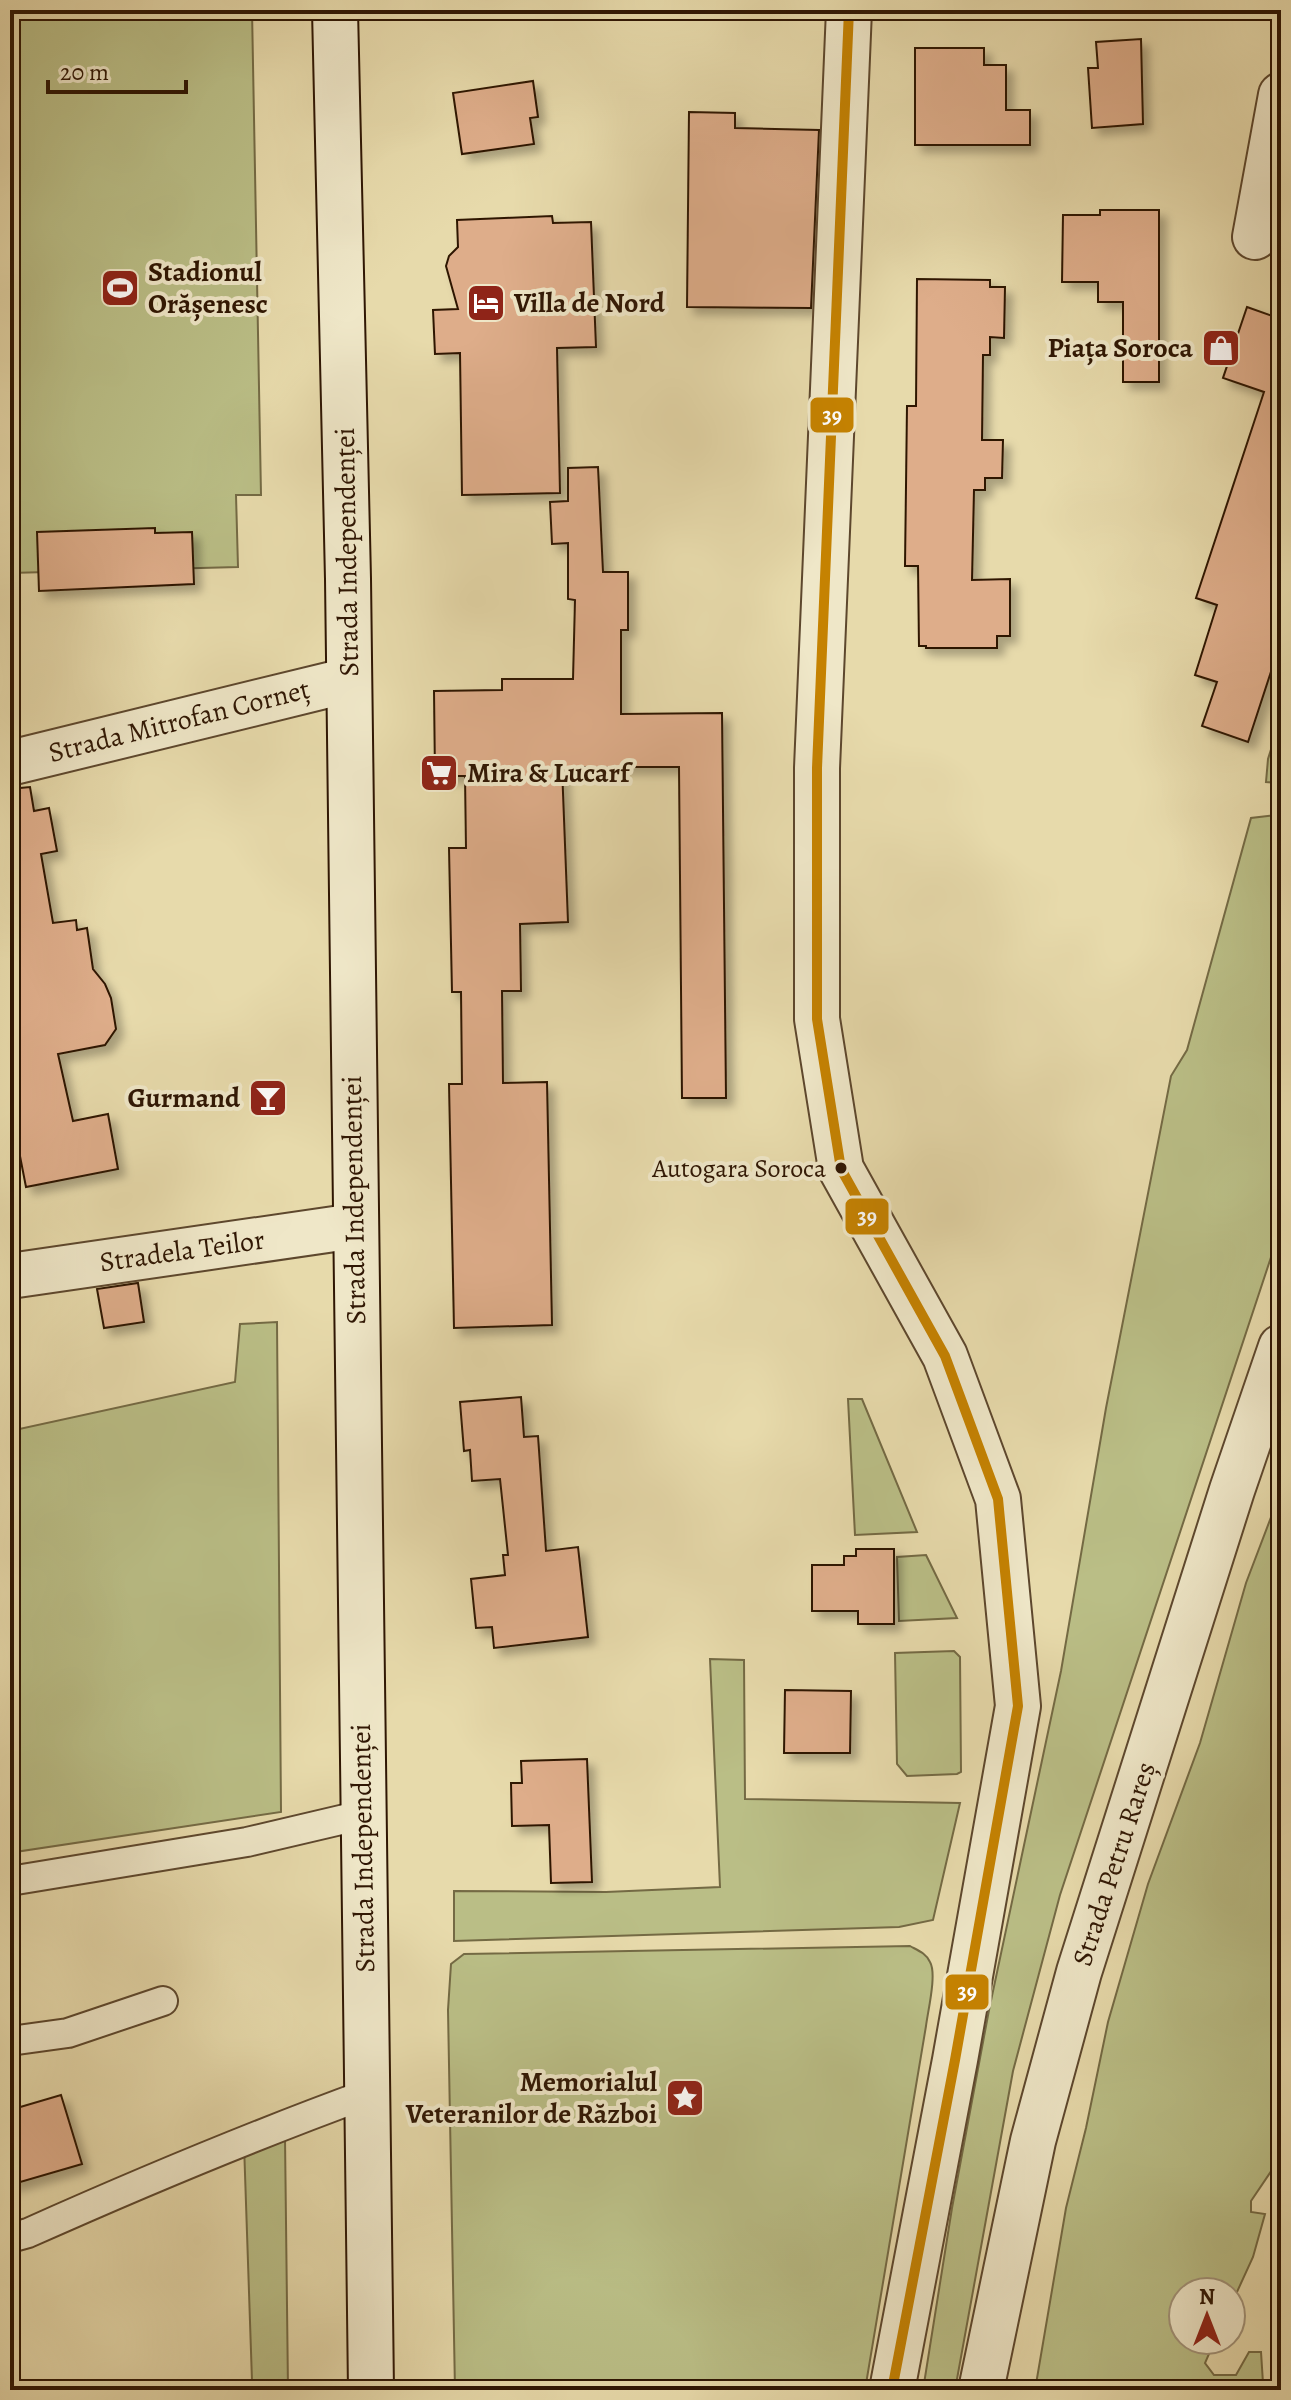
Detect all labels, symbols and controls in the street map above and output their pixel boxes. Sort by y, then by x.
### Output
scale bar [48,44,186,94]
text: 20 m [60,56,109,88]
place label: Stadionul Orășenesc [148,253,268,323]
sports icon: Stadionul Orășenesc [99,267,141,309]
hotel icon: Villa de Nord [465,282,507,324]
place label: Villa de Nord [513,284,666,322]
shop icon: Piața Soroca [1200,327,1242,369]
place label: Piața Soroca [1047,329,1193,367]
line badge: 39 [809,396,855,434]
text: 39 [822,401,842,431]
street label: Strada Independenței [326,427,368,677]
street label: Strada Mitrofan Corneț [44,670,314,772]
supermarket icon: Mira & Lucarf [418,752,460,794]
place label: Mira & Lucarf [467,754,633,792]
street label: Strada Independenței [333,1075,375,1325]
bar icon: Gurmand [247,1077,289,1119]
place label: Gurmand [128,1079,241,1117]
place label: Autogara Soroca [651,1151,826,1186]
marker: Autogara Soroca [833,1160,849,1176]
line badge: 39 [844,1197,890,1236]
text: 39 [857,1202,877,1232]
street label: Stradela Teilor [97,1221,267,1281]
street label: Strada Independenței [342,1723,384,1973]
street label: Strada Petru Rareș [1063,1757,1165,1971]
line badge: 39 [944,1973,990,2011]
text: 39 [957,1977,977,2007]
place label: Memorialul Veteranilor de Război [405,2063,658,2133]
place icon: Memorialul Veteranilor de Război [664,2077,706,2119]
north arrow [1167,2276,1247,2356]
text: N [1199,2282,1215,2312]

